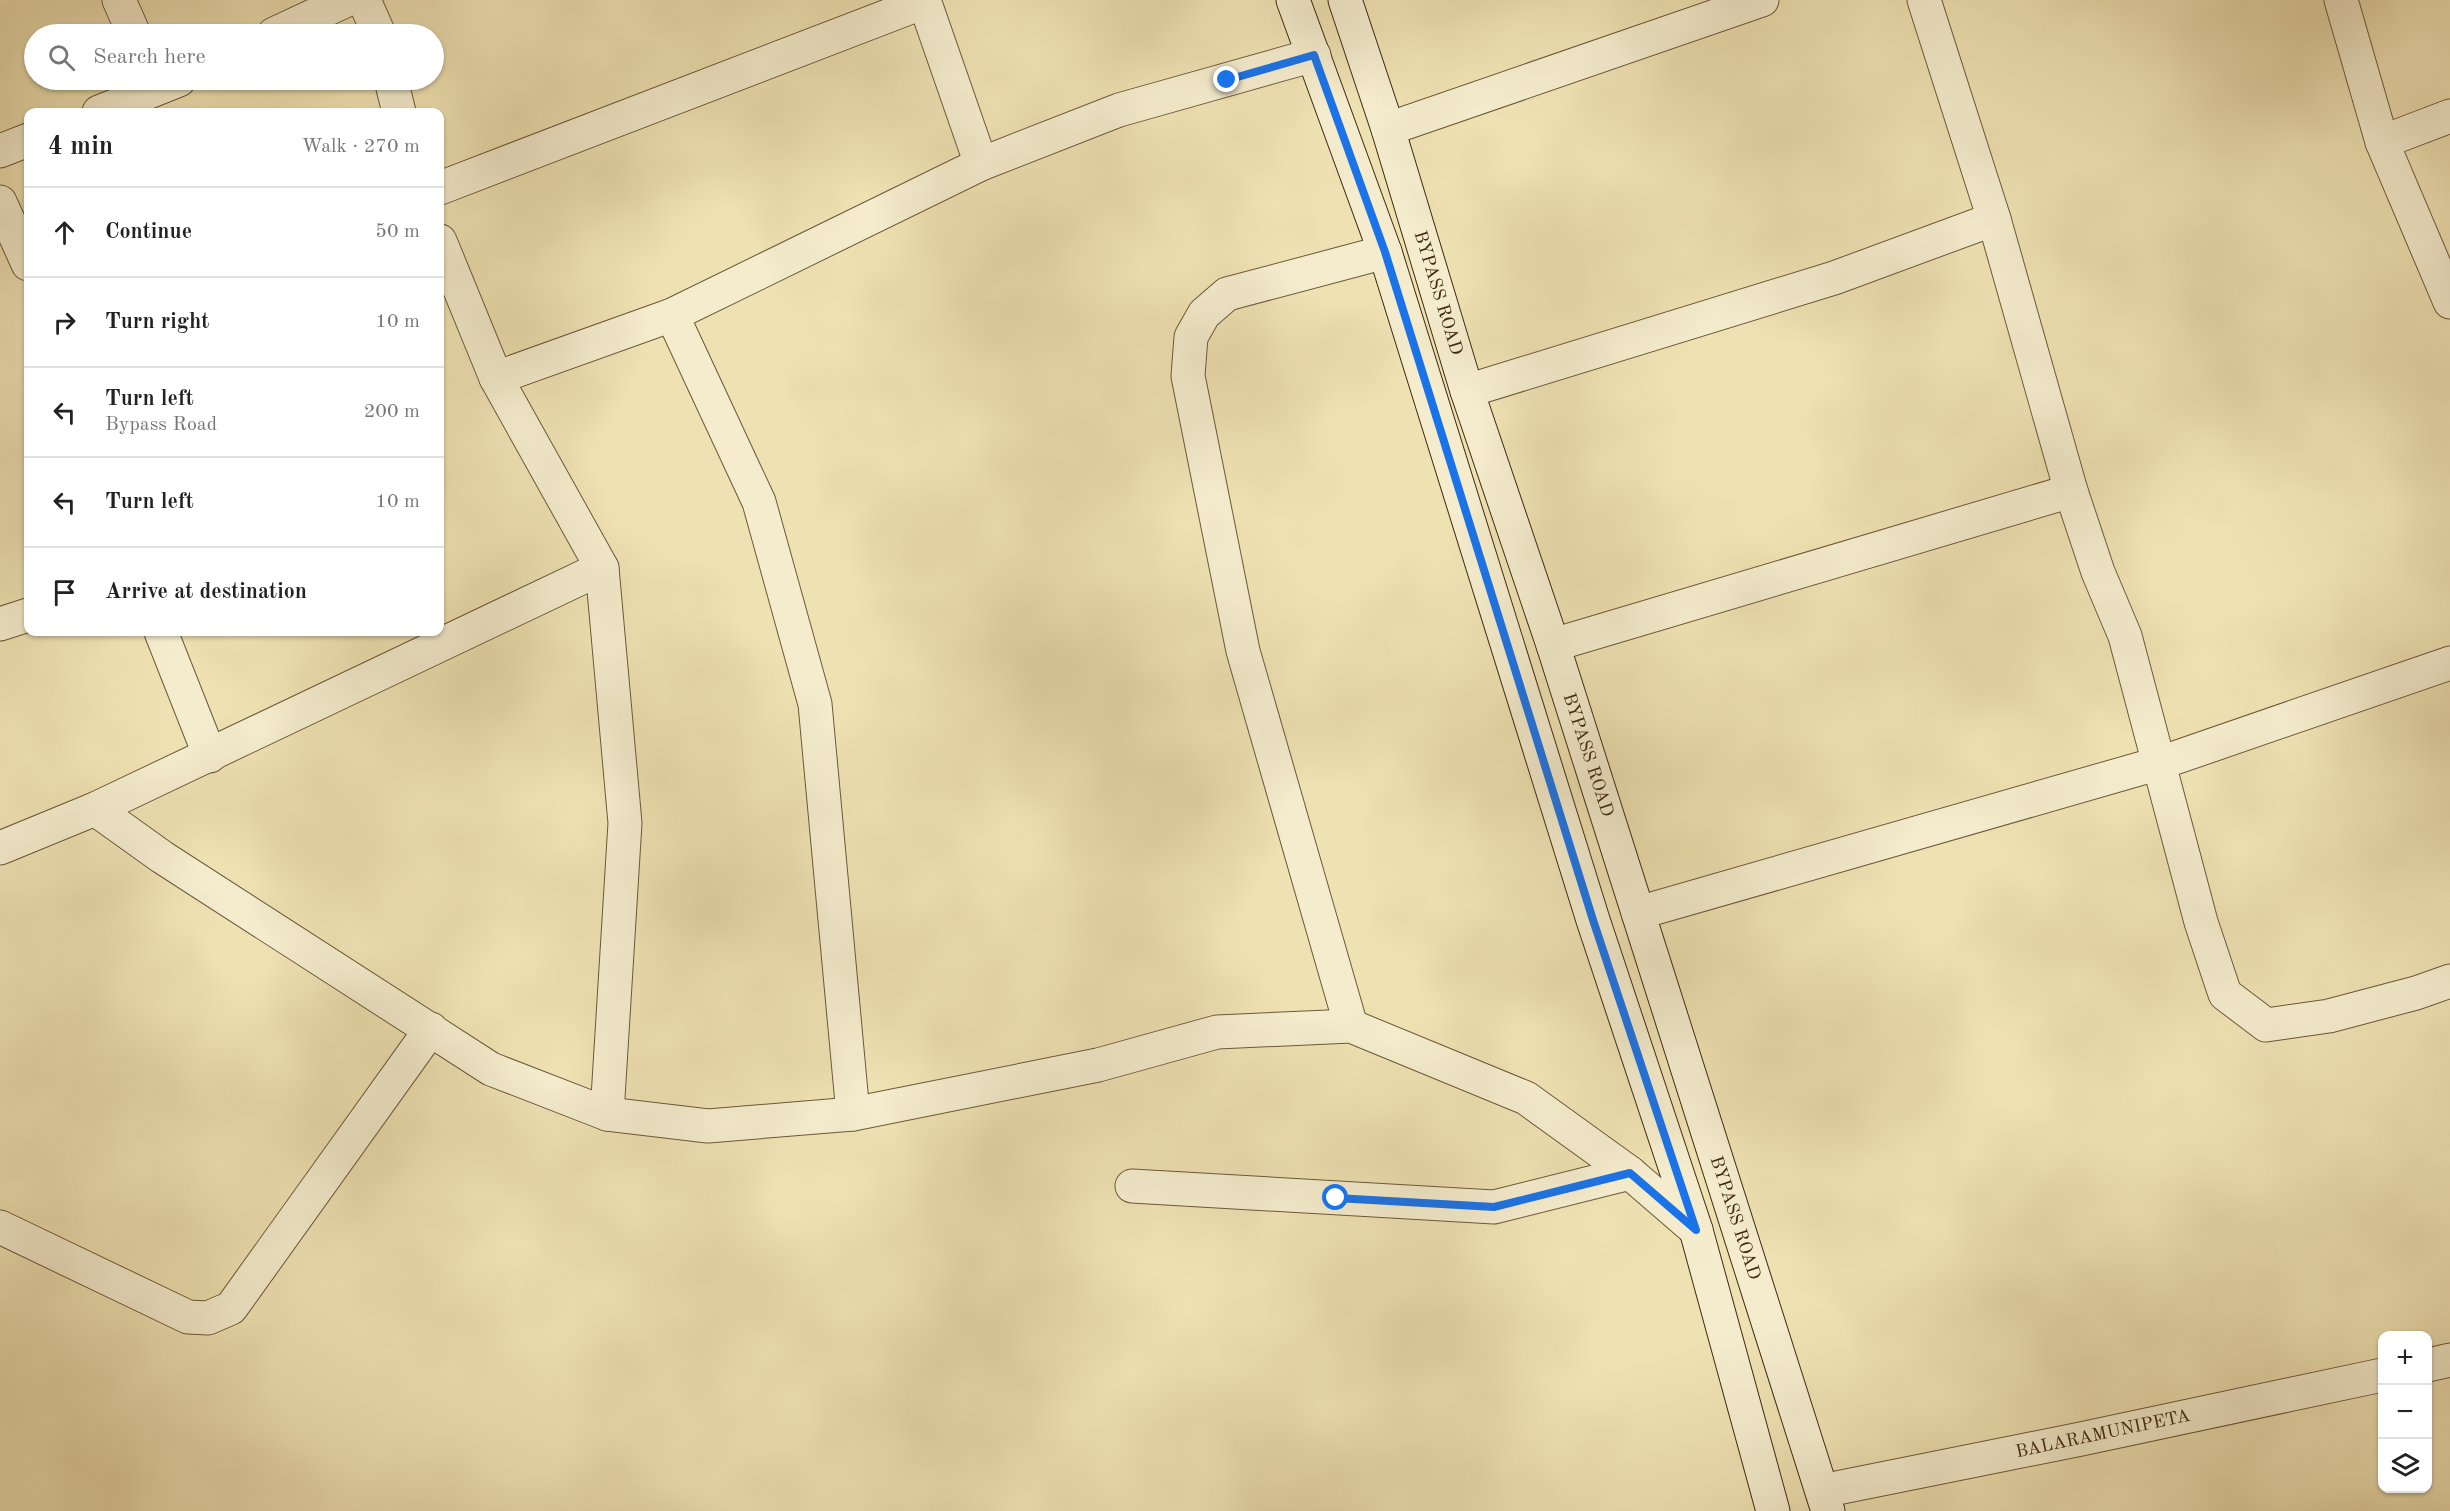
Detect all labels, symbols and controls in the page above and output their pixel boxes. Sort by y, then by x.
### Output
search box [24,24,444,90]
icon: search [45,41,78,74]
text: Search here [93,46,206,68]
route end [1213,66,1239,92]
text: 4 min [48,134,113,160]
text: Walk · 270 m [301,137,420,157]
icon: ahead [48,216,81,249]
text: Continue [105,221,192,243]
text: 50 m [375,222,420,242]
street label: BYPASS ROAD [1411,229,1465,357]
icon: right [48,306,81,339]
text: Turn right [105,311,209,333]
text: 10 m [375,312,420,332]
text: Turn left [105,388,194,410]
icon: left [48,396,81,429]
text: 200 m [364,402,420,422]
text: Bypass Road [105,415,217,435]
icon: left [48,486,81,519]
text: Turn left [105,491,194,513]
text: 10 m [375,492,420,512]
icon: arrive [48,576,81,609]
text: Arrive at destination [105,581,307,603]
street label: BYPASS ROAD [1559,691,1617,819]
street label: BYPASS ROAD [1706,1154,1764,1282]
route start [1322,1184,1348,1210]
map controls [2378,1331,2432,1493]
button: + [2378,1331,2432,1385]
button: − [2378,1385,2432,1439]
street label: BALARAMUNIPETA [2014,1407,2192,1461]
button: layers [2378,1439,2432,1493]

